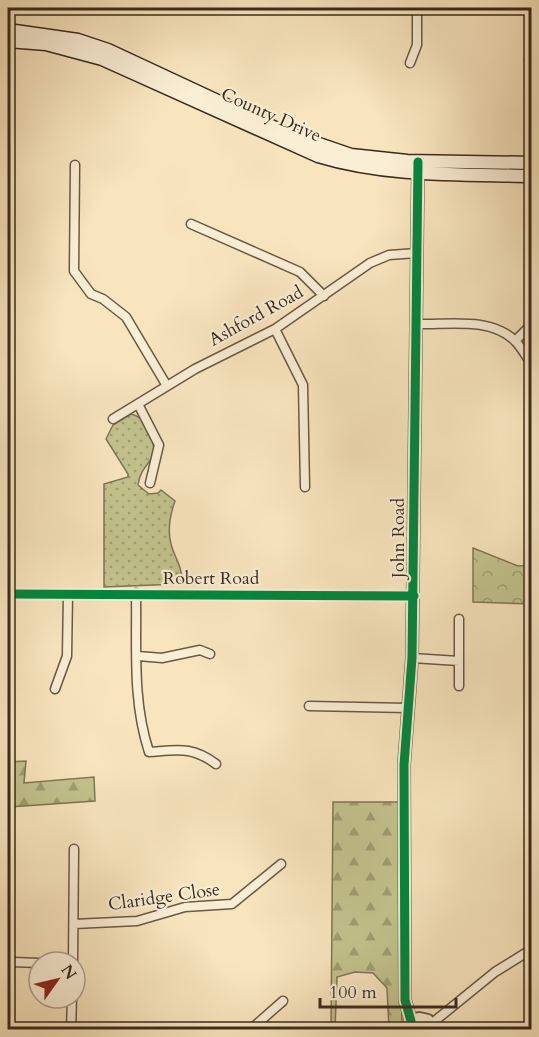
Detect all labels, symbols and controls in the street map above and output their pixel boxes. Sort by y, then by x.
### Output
street label: County Drive [217,82,325,148]
street label: Ashford Road [204,280,308,352]
street label: John Road [386,497,411,581]
street label: Robert Road [163,566,260,591]
street label: Claridge Close [106,877,222,917]
north arrow [27,950,87,1010]
text: N [56,960,82,984]
scale bar [320,971,456,1009]
text: 100 m [329,980,377,1005]

